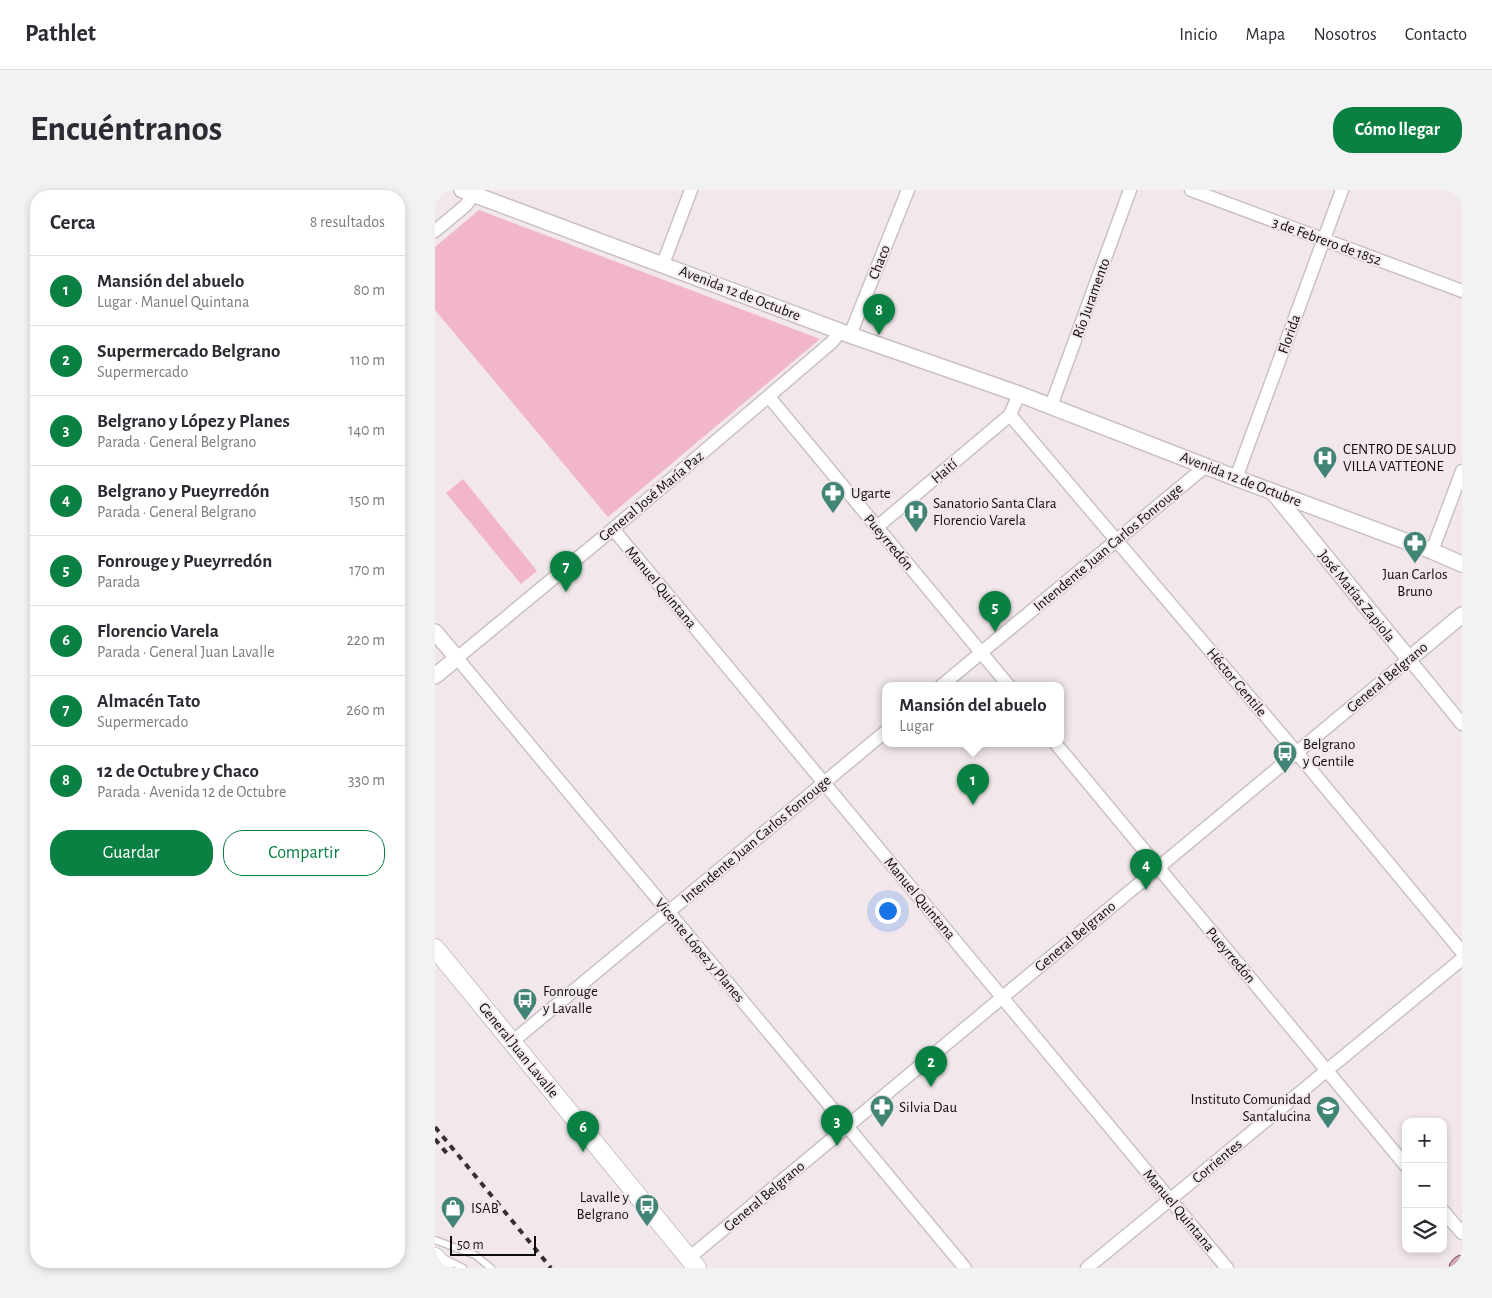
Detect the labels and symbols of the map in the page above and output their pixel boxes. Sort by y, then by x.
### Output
street label: 3 de Febrero de 1852 [1270,215,1384,268]
street label: Chaco [866,243,893,282]
street label: Río Juramento [1070,256,1113,340]
street label: Avenida 12 de Octubre [677,263,803,324]
pin: 8 [863,294,895,335]
street label: Florida [1275,312,1303,356]
place label: CENTRO DE SALUD VILLA VATTEONE [1343,442,1456,474]
hospital icon: CENTRO DE SALUD VILLA VATTEONE [1312,445,1338,479]
street label: General José María Paz [596,448,707,544]
street label: Avenida 12 de Octubre [1178,449,1304,510]
street label: Haití [928,456,961,486]
pharmacy icon: Ugarte [820,480,846,514]
street label: Intendente Juan Carlos Fonrouge [1031,481,1186,614]
place label: Ugarte [851,486,891,501]
place label: Sanatorio Santa Clara Florencio Varela [933,496,1057,528]
hospital icon: Sanatorio Santa Clara Florencio Varela [903,499,929,533]
street label: Pueyrredón [861,512,916,573]
pharmacy icon: Juan Carlos Bruno [1402,530,1428,564]
street label: Manuel Quintana [622,544,699,631]
street label: José Matías Zapiola [1315,548,1398,645]
pin: 7 [550,551,582,592]
place label: Juan Carlos Bruno [1382,567,1448,599]
pin: 5 [979,591,1011,632]
street label: General Belgrano [1344,639,1431,715]
street label: Héctor Gentile [1204,645,1269,719]
place label: Belgrano y Gentile [1302,737,1355,769]
bus stop icon: Belgrano y Gentile [1272,740,1298,774]
pin: 1 [957,764,989,805]
street label: Intendente Juan Carlos Fonrouge [679,773,834,906]
pin: 4 [1130,849,1162,890]
street label: Manuel Quintana [881,855,958,942]
street label: Vicente López y Planes [652,896,747,1005]
your location [875,898,901,924]
street label: General Belgrano [1032,898,1119,974]
street label: Pueyrredón [1203,925,1258,986]
place label: Fonrouge y Lavalle [542,984,598,1016]
bus stop icon: Fonrouge y Lavalle [512,987,538,1021]
street label: General Juan Lavalle [476,1000,561,1101]
pin: 2 [915,1046,947,1087]
place label: Instituto Comunidad Santalucina [1191,1092,1311,1124]
pharmacy icon: Silvia Dau [869,1094,895,1128]
school or university icon: Instituto Comunidad Santalucina [1315,1095,1341,1129]
place label: Silvia Dau [899,1100,957,1115]
pin: 3 [821,1105,853,1146]
pin: 6 [567,1111,599,1152]
street label: Corrientes [1190,1136,1245,1186]
street label: General Belgrano [721,1158,808,1234]
street label: Manuel Quintana [1140,1167,1217,1254]
place label: Lavalle y Belgrano [577,1190,630,1222]
bus stop icon: Lavalle y Belgrano [634,1193,660,1227]
shop icon: ISAB [440,1195,466,1229]
place label: ISAB [471,1201,499,1216]
scale bar [450,1233,536,1256]

